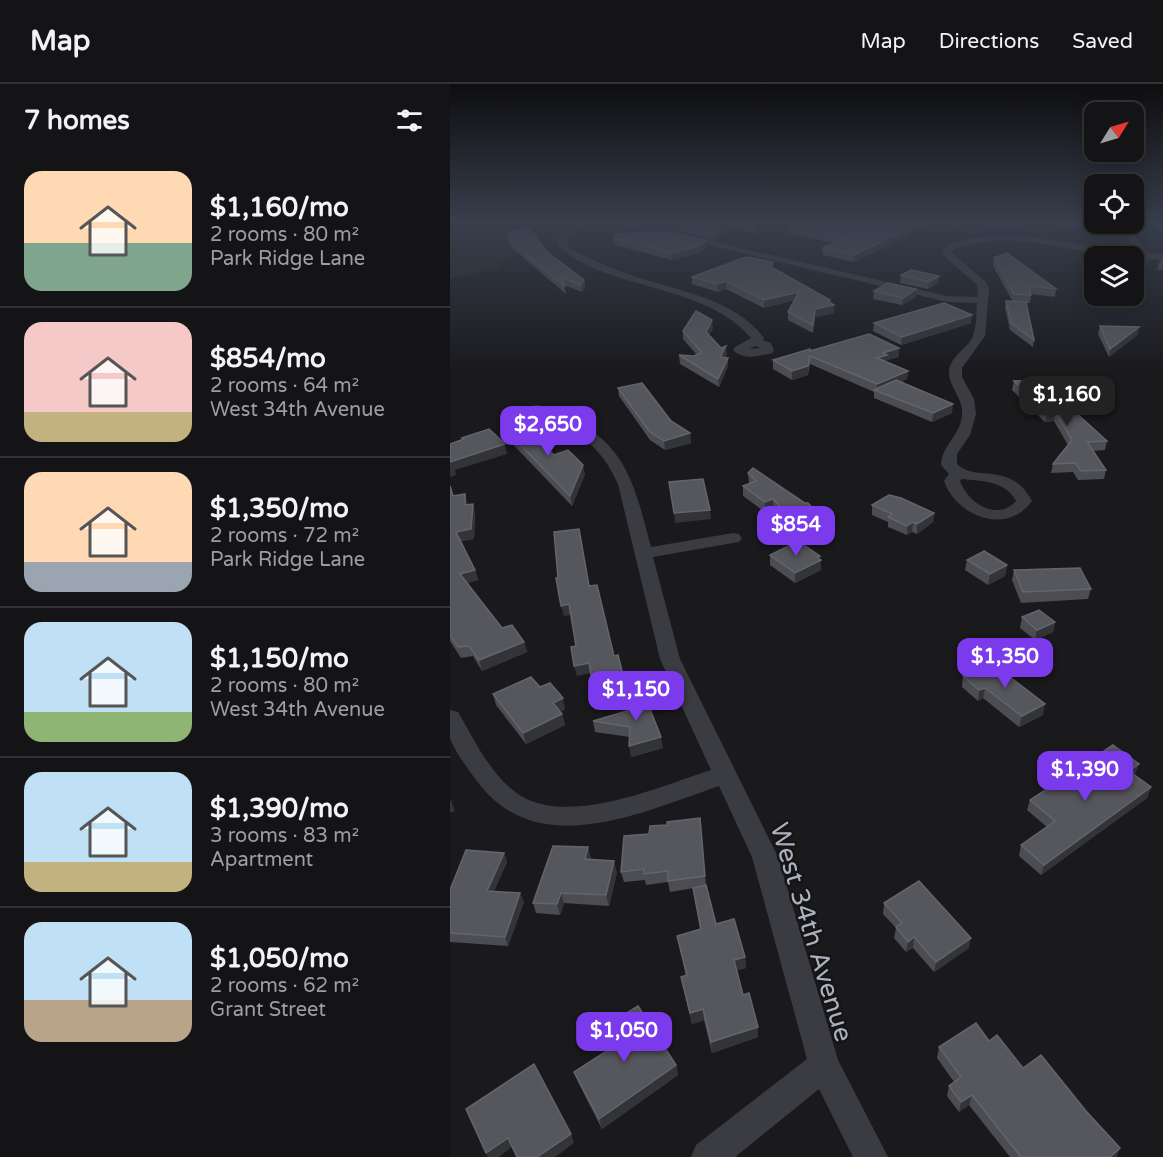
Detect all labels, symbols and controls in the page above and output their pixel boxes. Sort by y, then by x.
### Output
text: Map [30,24,90,58]
text: Map [860,29,906,54]
text: Directions [939,29,1039,54]
text: Saved [1072,29,1133,54]
north arrow [1084,102,1144,162]
map controls [1084,102,1144,306]
icon: filters [393,104,426,137]
text: 7 homes [24,105,130,136]
button: locate [1084,174,1144,234]
text: $1,160/mo [210,192,349,223]
icon: home [72,195,144,267]
text: 2 rooms · 80 m² [210,223,359,247]
button: layers [1084,246,1144,306]
text: Park Ridge Lane [210,247,365,271]
text: $854/mo [210,343,326,374]
icon: home [72,346,144,418]
text: 2 rooms · 64 m² [210,374,359,398]
pin: $1,160 [1018,376,1116,427]
text: $1,160 [1033,383,1101,407]
text: West 34th Avenue [210,398,385,422]
pin: $2,650 [499,406,597,457]
text: $2,650 [514,413,582,437]
text: $1,350/mo [210,493,349,524]
icon: home [72,496,144,568]
pin: $854 [760,506,832,557]
text: $854 [771,513,821,537]
text: 2 rooms · 72 m² [210,524,359,548]
text: Park Ridge Lane [210,548,365,572]
pin: $1,350 [956,638,1054,689]
text: $1,150/mo [210,643,349,674]
text: $1,350 [971,645,1039,669]
icon: home [72,646,144,718]
pin: $1,150 [587,671,685,722]
text: 2 rooms · 80 m² [210,674,359,698]
text: $1,150 [602,678,670,702]
text: West 34th Avenue [210,698,385,722]
pin: $1,390 [1036,751,1134,802]
text: $1,390 [1051,758,1119,782]
text: $1,390/mo [210,793,349,824]
icon: home [72,796,144,868]
street label: West 34th Avenue [763,819,860,1045]
text: 3 rooms · 83 m² [210,824,359,848]
text: Apartment [210,848,313,872]
text: $1,050/mo [210,943,349,974]
icon: home [72,946,144,1018]
text: 2 rooms · 62 m² [210,974,359,998]
text: Grant Street [210,998,326,1022]
pin: $1,050 [575,1012,673,1063]
text: $1,050 [590,1019,658,1043]

